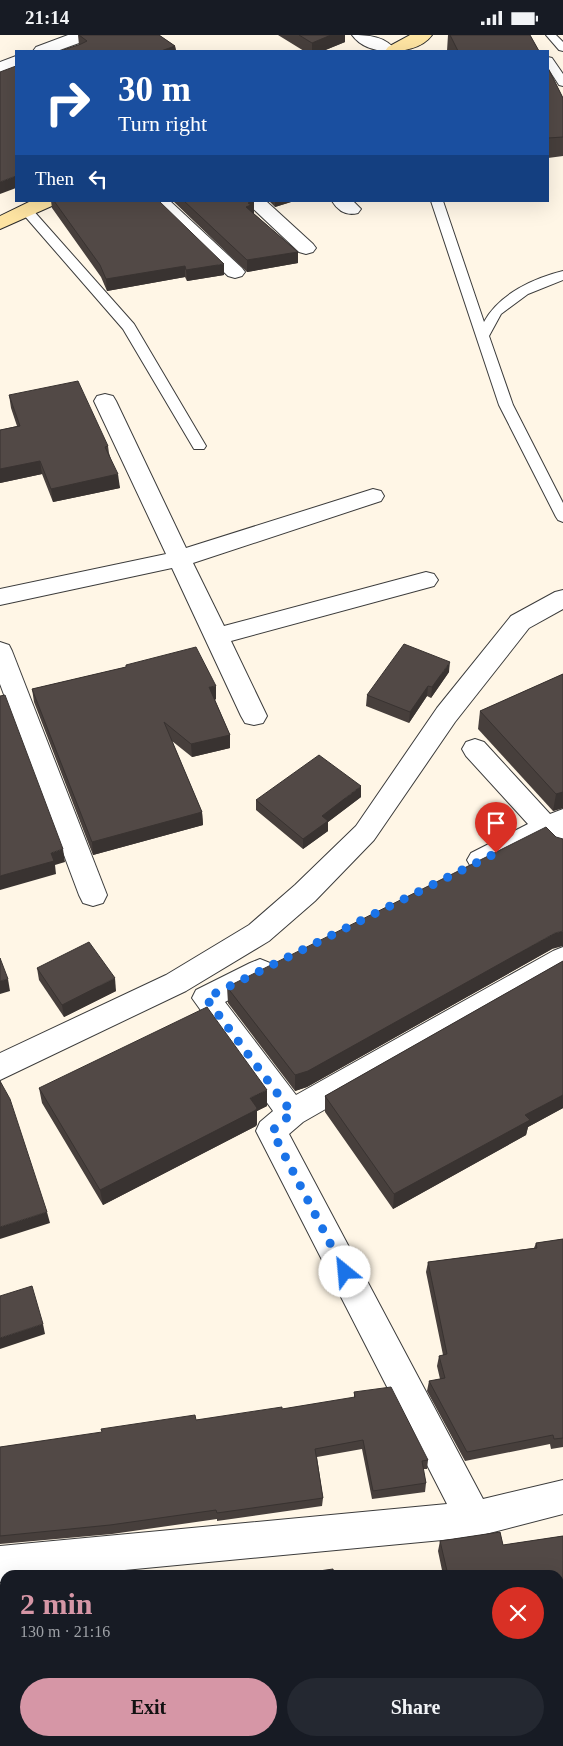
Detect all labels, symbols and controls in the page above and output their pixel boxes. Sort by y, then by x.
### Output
text: 21:14 [25,7,69,28]
icon: right [35,70,100,135]
text: 30 m [118,70,191,109]
text: Turn right [118,111,207,136]
icon: left [84,165,112,193]
text: Then [35,168,74,189]
pin [475,802,517,853]
icon: arrive [482,809,510,837]
position arrow [318,1245,370,1297]
text: 2 min [20,1587,93,1620]
button: close [492,1587,544,1639]
text: 130 m · 21:16 [20,1623,110,1640]
button: Exit [20,1678,277,1736]
button: Share [287,1678,544,1736]

